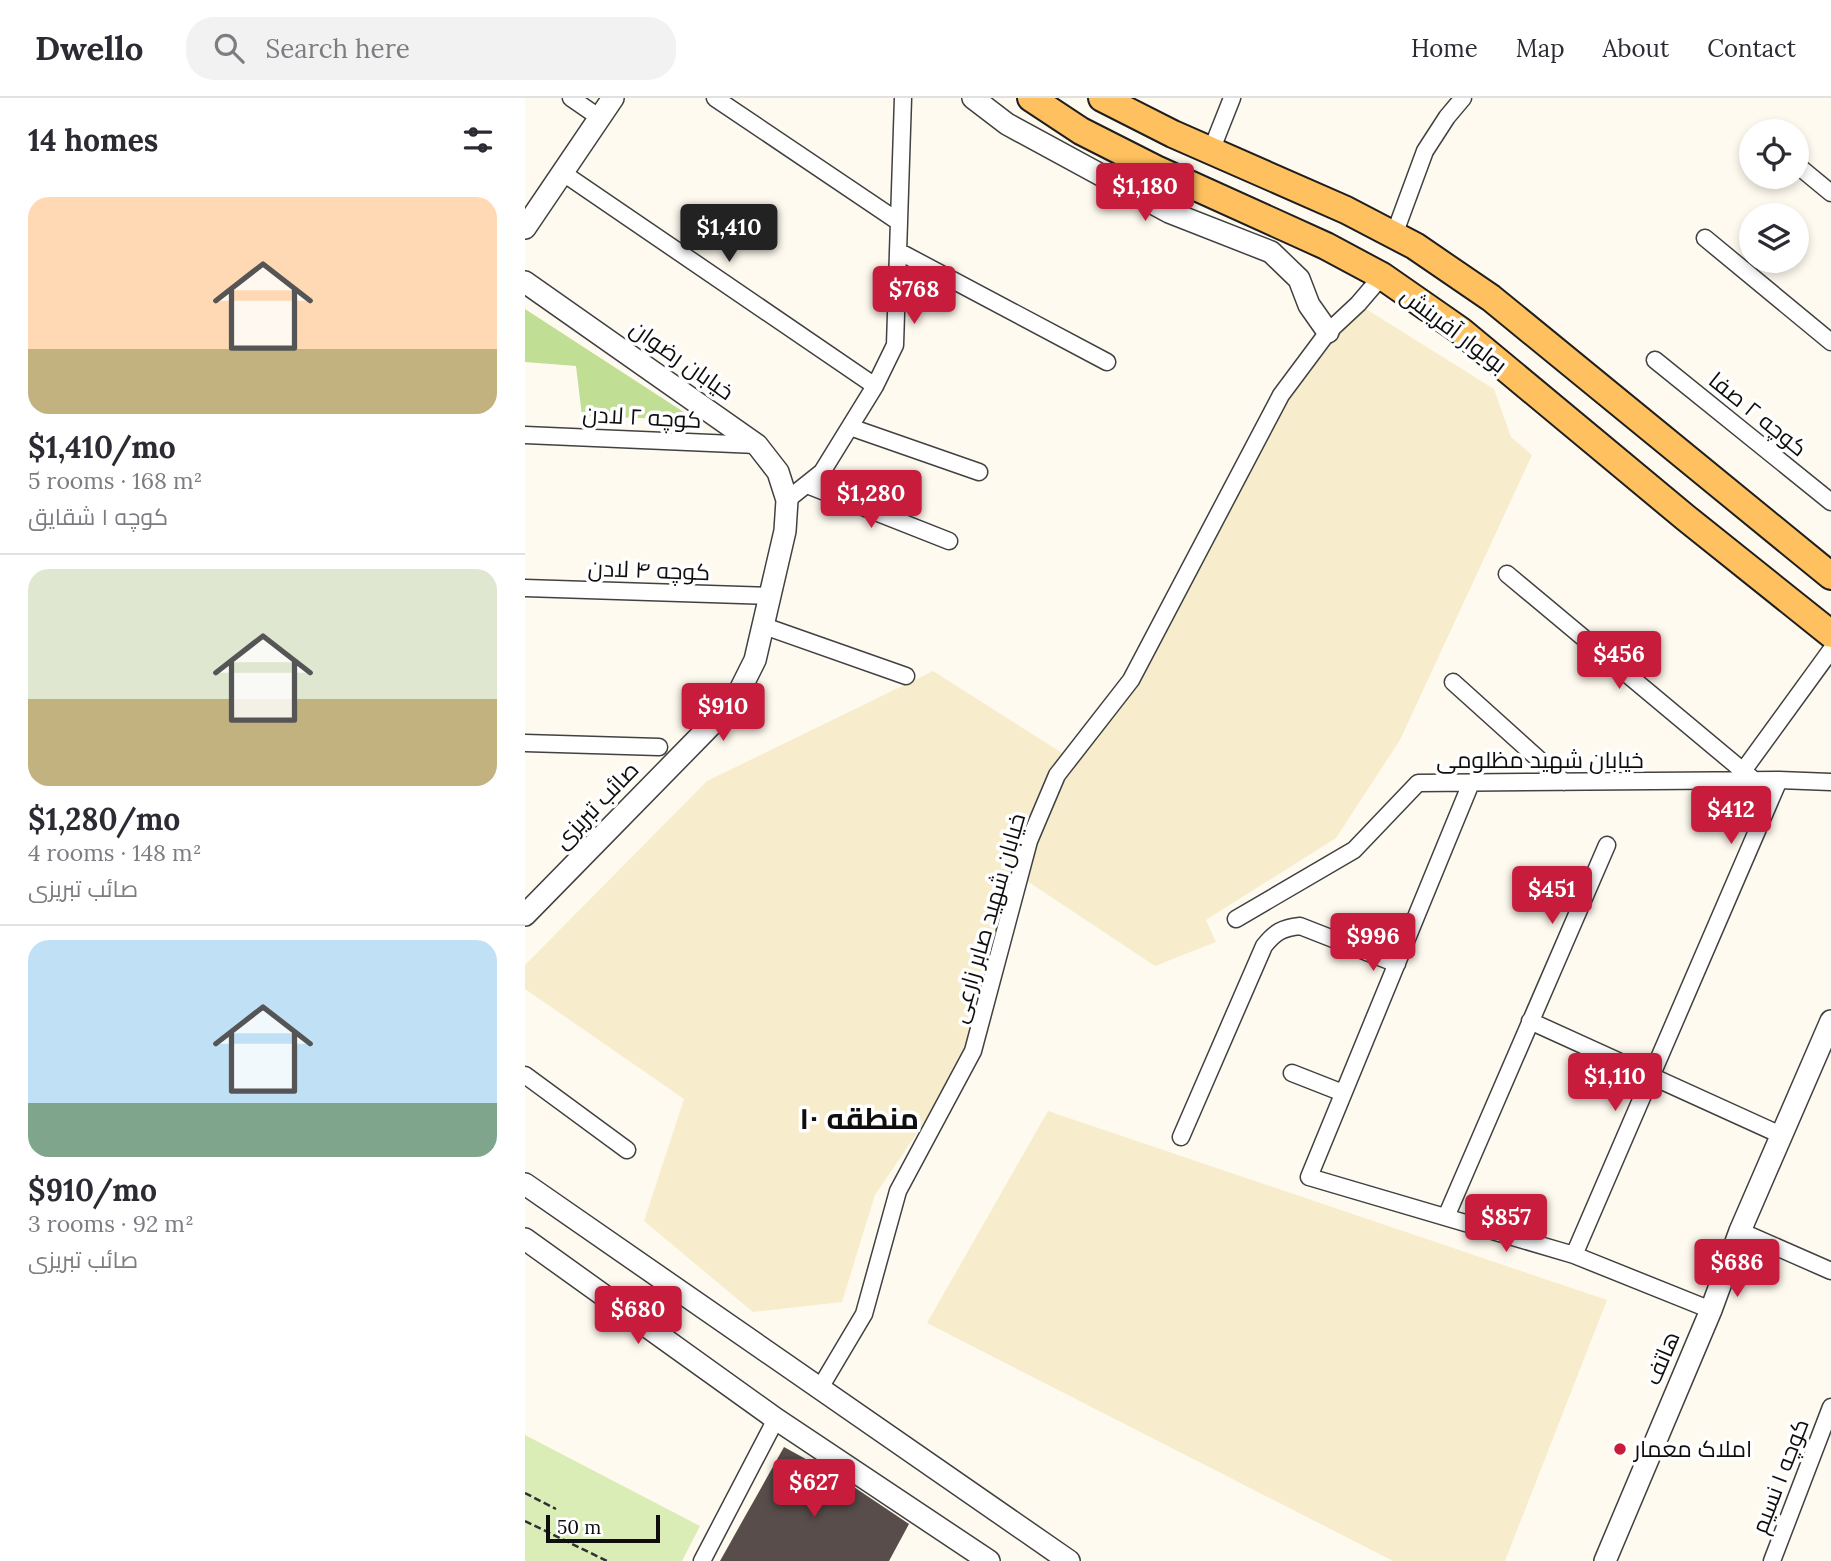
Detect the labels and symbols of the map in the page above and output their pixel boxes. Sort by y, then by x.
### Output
pin: $1,180 [1088,164,1202,223]
pin: $1,410 [672,204,786,264]
pin: $768 [873,266,955,326]
street label: بولوار آفرینش [1395,280,1513,379]
street label: خیابان رضوان [625,313,740,406]
street label: کوچه ۲ صفا [1703,365,1813,463]
street label: کوچه ۲ لادن [582,399,702,435]
pin: $1,280 [814,470,928,530]
street label: کوچه ۴ لادن [587,553,711,587]
pin: $456 [1578,632,1660,691]
pin: $910 [682,684,764,743]
street label: خیابان شهید مظلومی [1436,745,1644,774]
street label: صائب تبریزی [547,755,644,854]
pin: $412 [1690,786,1772,846]
street label: خیابان شهید صابر زارعی [944,810,1031,1026]
pin: $451 [1511,866,1593,926]
pin: $996 [1332,914,1414,973]
pin: $1,110 [1558,1054,1672,1113]
district label: منطقه ۱۰ [799,1099,919,1137]
pin: $857 [1465,1194,1547,1254]
pin: $686 [1696,1240,1778,1299]
pin: $680 [597,1286,679,1346]
street label: هاتف [1637,1327,1686,1389]
street label: کوچه ۱ نسیم [1744,1414,1817,1538]
place label: املاک معمار [1632,1434,1752,1463]
marker: املاک معمار [1612,1441,1628,1457]
pin: $627 [773,1460,855,1519]
scale bar [546,1512,660,1544]

